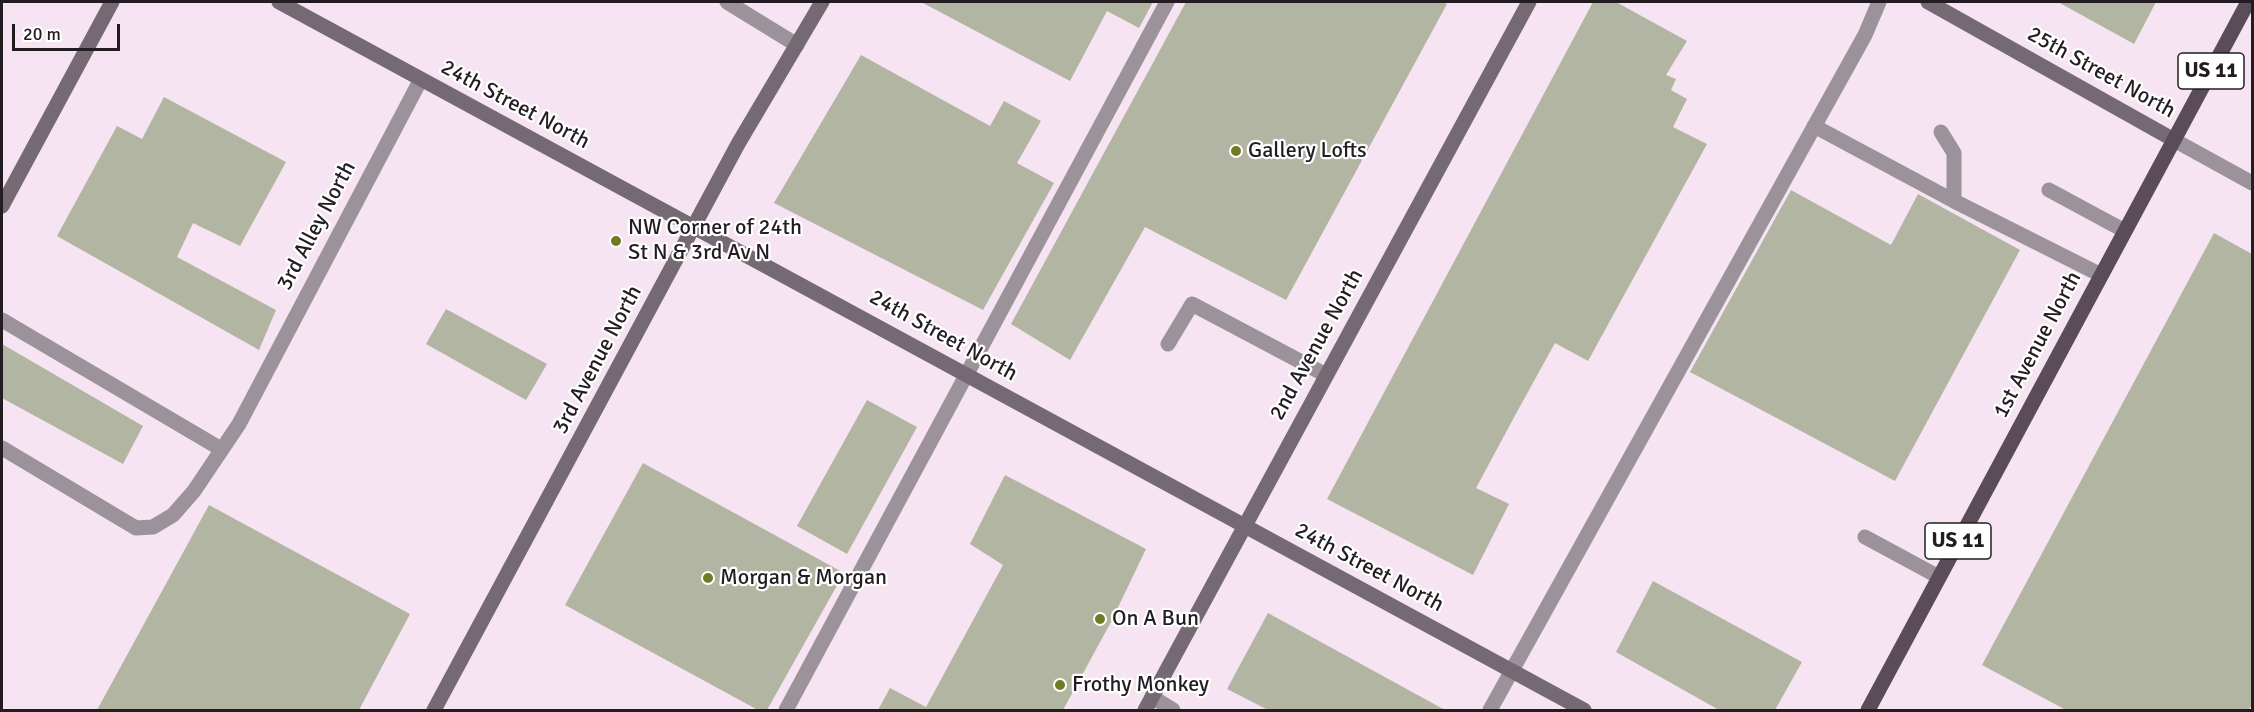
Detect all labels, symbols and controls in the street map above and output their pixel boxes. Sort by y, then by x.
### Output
scale bar [15,12,123,50]
street label: 25th Street North [2022,21,2180,125]
text: 20 m [23,23,61,45]
road number: US 11 [2178,53,2244,89]
street label: 24th Street North [436,55,594,155]
place label: Gallery Lofts [1248,138,1367,164]
marker: Gallery Lofts [1229,144,1243,158]
street label: 3rd Alley North [272,157,362,295]
place label: NW Corner of 24th St N & 3rd Av N [628,215,802,266]
marker: NW Corner of 24th St N & 3rd Av N [609,234,623,248]
street label: 2nd Avenue North [1265,265,1369,425]
street label: 1st Avenue North [1988,267,2088,423]
street label: 3rd Avenue North [548,281,648,439]
street label: 24th Street North [864,284,1022,388]
street label: 24th Street North [1290,518,1448,618]
road number: US 11 [1925,523,1991,559]
place label: Morgan & Morgan [720,565,887,591]
marker: Morgan & Morgan [701,571,715,585]
place label: On A Bun [1112,606,1199,632]
marker: On A Bun [1093,612,1107,626]
place label: Frothy Monkey [1072,672,1209,698]
marker: Frothy Monkey [1053,678,1067,692]

